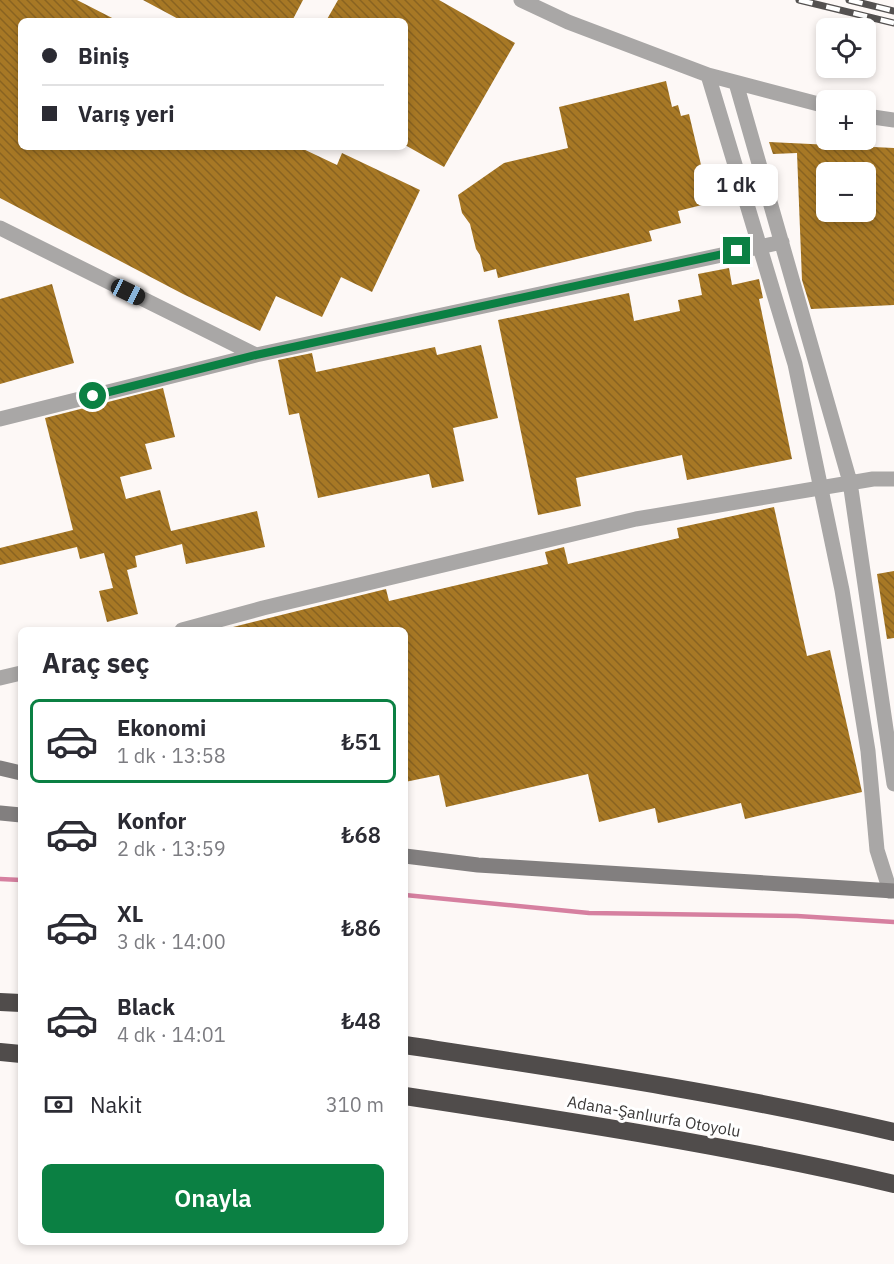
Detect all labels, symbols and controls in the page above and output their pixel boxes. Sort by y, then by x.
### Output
map controls [816,18,876,222]
button: locate [816,18,876,78]
text: Biniş [78,41,129,70]
button: + [816,90,876,150]
text: Varış yeri [78,99,175,128]
button: − [816,162,876,222]
callout: 1 dk [695,164,779,206]
text: 1 dk [716,171,756,198]
route end [723,237,750,264]
car [108,276,148,308]
route start [79,382,106,409]
text: Araç seç [42,645,149,680]
text: Ekonomi [117,713,206,742]
icon: car [45,714,99,768]
text: ₺51 [341,727,381,756]
text: 1 dk · 13:58 [117,742,226,769]
text: Konfor [117,806,186,835]
icon: car [45,807,99,861]
text: ₺68 [341,820,381,849]
text: 2 dk · 13:59 [117,835,226,862]
text: XL [117,899,143,928]
icon: car [45,900,99,954]
text: ₺86 [341,913,381,942]
text: 3 dk · 14:00 [117,928,226,955]
text: Black [117,992,175,1021]
icon: car [45,993,99,1047]
text: ₺48 [341,1006,381,1035]
text: 4 dk · 14:01 [117,1021,226,1048]
icon: cash [42,1088,75,1121]
text: Nakit [90,1090,142,1119]
text: 310 m [326,1091,384,1118]
street label: Adana-Şanlıurfa Otoyolu [566,1091,742,1141]
button: Onayla [42,1164,384,1233]

